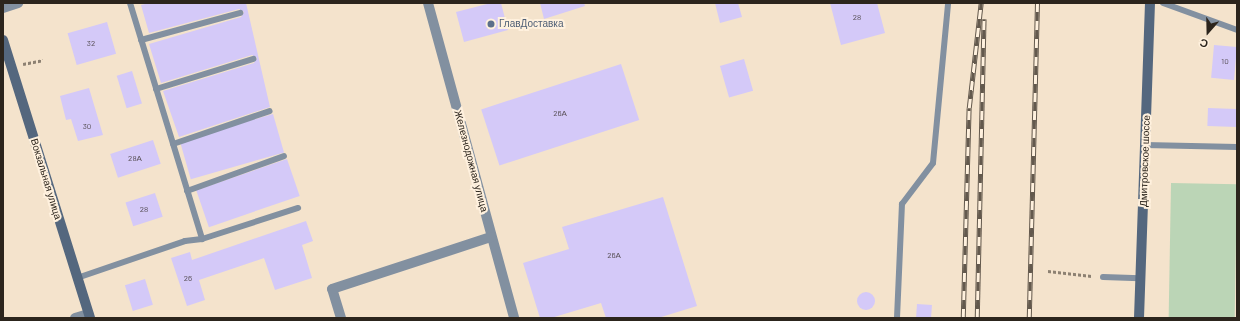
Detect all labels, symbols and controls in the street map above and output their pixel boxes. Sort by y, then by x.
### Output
north arrow [1188,12,1228,52]
house number: 28 [853,13,861,23]
place label: ГлавДоставка [499,18,564,30]
marker: ГлавДоставка [486,19,496,29]
text: С [1198,36,1210,51]
house number: 32 [87,39,95,49]
house number: 10 [1221,57,1229,67]
street label: Железнодожная улица [452,109,490,213]
house number: 26А [553,109,567,119]
street label: Дмитровское шоссе [1137,115,1153,207]
house number: 30 [83,122,91,132]
street label: Вокзальная улица [28,137,64,221]
house number: 28А [128,154,142,164]
house number: 28 [140,205,148,215]
house number: 26А [607,251,621,261]
house number: 26 [184,274,192,284]

